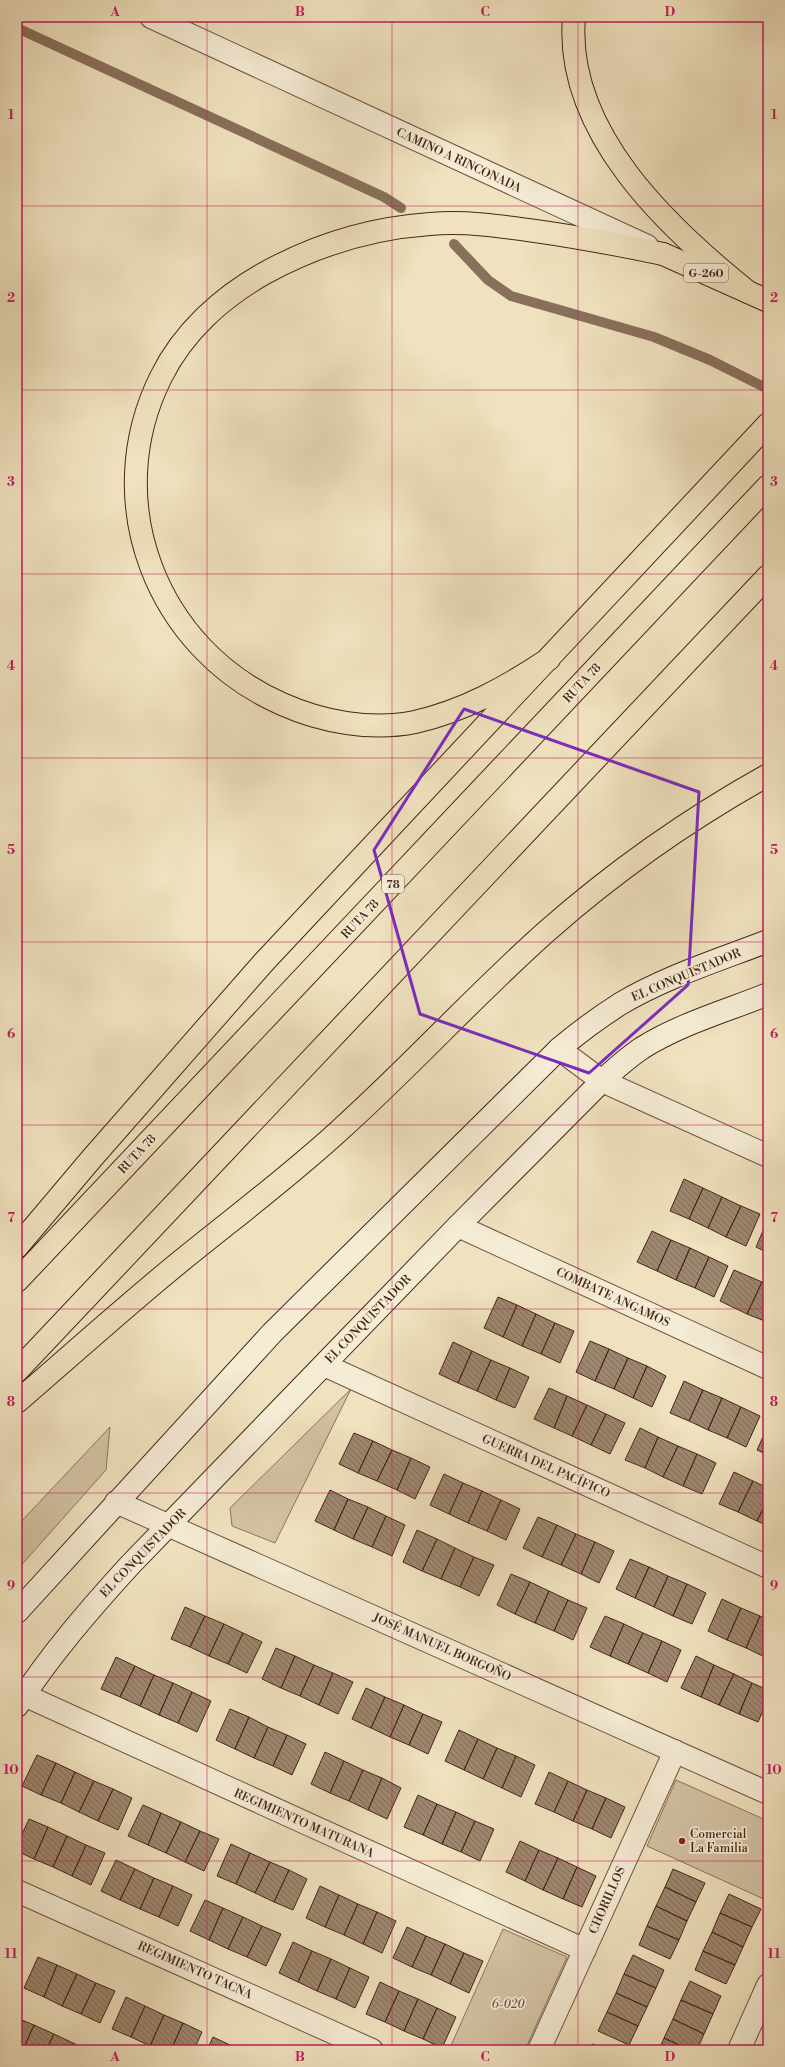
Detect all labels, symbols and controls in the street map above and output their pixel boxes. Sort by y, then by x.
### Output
text: A [109,4,120,20]
text: B [295,4,305,20]
text: C [480,4,490,20]
text: D [665,4,675,20]
text: 1 [8,107,15,123]
text: 1 [771,107,778,123]
street label: CAMINO A RINCONADA [394,125,524,196]
road number: G-260 [684,264,728,282]
text: 2 [7,290,15,306]
text: 2 [770,290,778,306]
text: 3 [7,474,15,490]
text: 3 [770,474,778,490]
text: 4 [7,658,16,674]
text: 4 [770,658,779,674]
street label: RUTA 78 [560,660,605,706]
text: 5 [7,842,15,858]
text: 5 [770,842,778,858]
road number: 78 [382,875,404,893]
street label: RUTA 78 [338,896,383,942]
street label: EL CONQUISTADOR [629,945,744,1005]
text: 6 [7,1026,15,1042]
text: 6 [770,1026,778,1042]
street label: RUTA 78 [115,1131,160,1177]
text: 7 [7,1210,15,1226]
text: 7 [770,1210,778,1226]
street label: COMBATE ANGAMOS [553,1264,672,1330]
street label: EL CONQUISTADOR [322,1271,415,1367]
text: 8 [7,1394,15,1410]
text: 8 [770,1394,778,1410]
street label: GUERRA DEL PACÍFICO [479,1430,613,1502]
street label: EL CONQUISTADOR [97,1505,190,1601]
text: 9 [7,1578,15,1594]
text: 9 [770,1578,778,1594]
street label: JOSÉ MANUEL BORGOÑO [369,1608,514,1685]
text: 10 [3,1762,19,1778]
text: 10 [766,1762,782,1778]
street label: REGIMIENTO MATURANA [231,1786,377,1862]
place label: Comercial La Familia [690,1827,749,1856]
marker: Comercial La Familia [677,1836,687,1846]
street label: CHORILLOS [586,1864,629,1936]
street label: REGIMIENTO TACNA [135,1938,255,2003]
text: 11 [5,1946,18,1962]
text: 11 [768,1946,781,1962]
park label: 6-020 [492,1997,525,2012]
text: A [109,2049,120,2065]
text: B [295,2049,305,2065]
text: C [480,2049,490,2065]
text: D [665,2049,675,2065]

